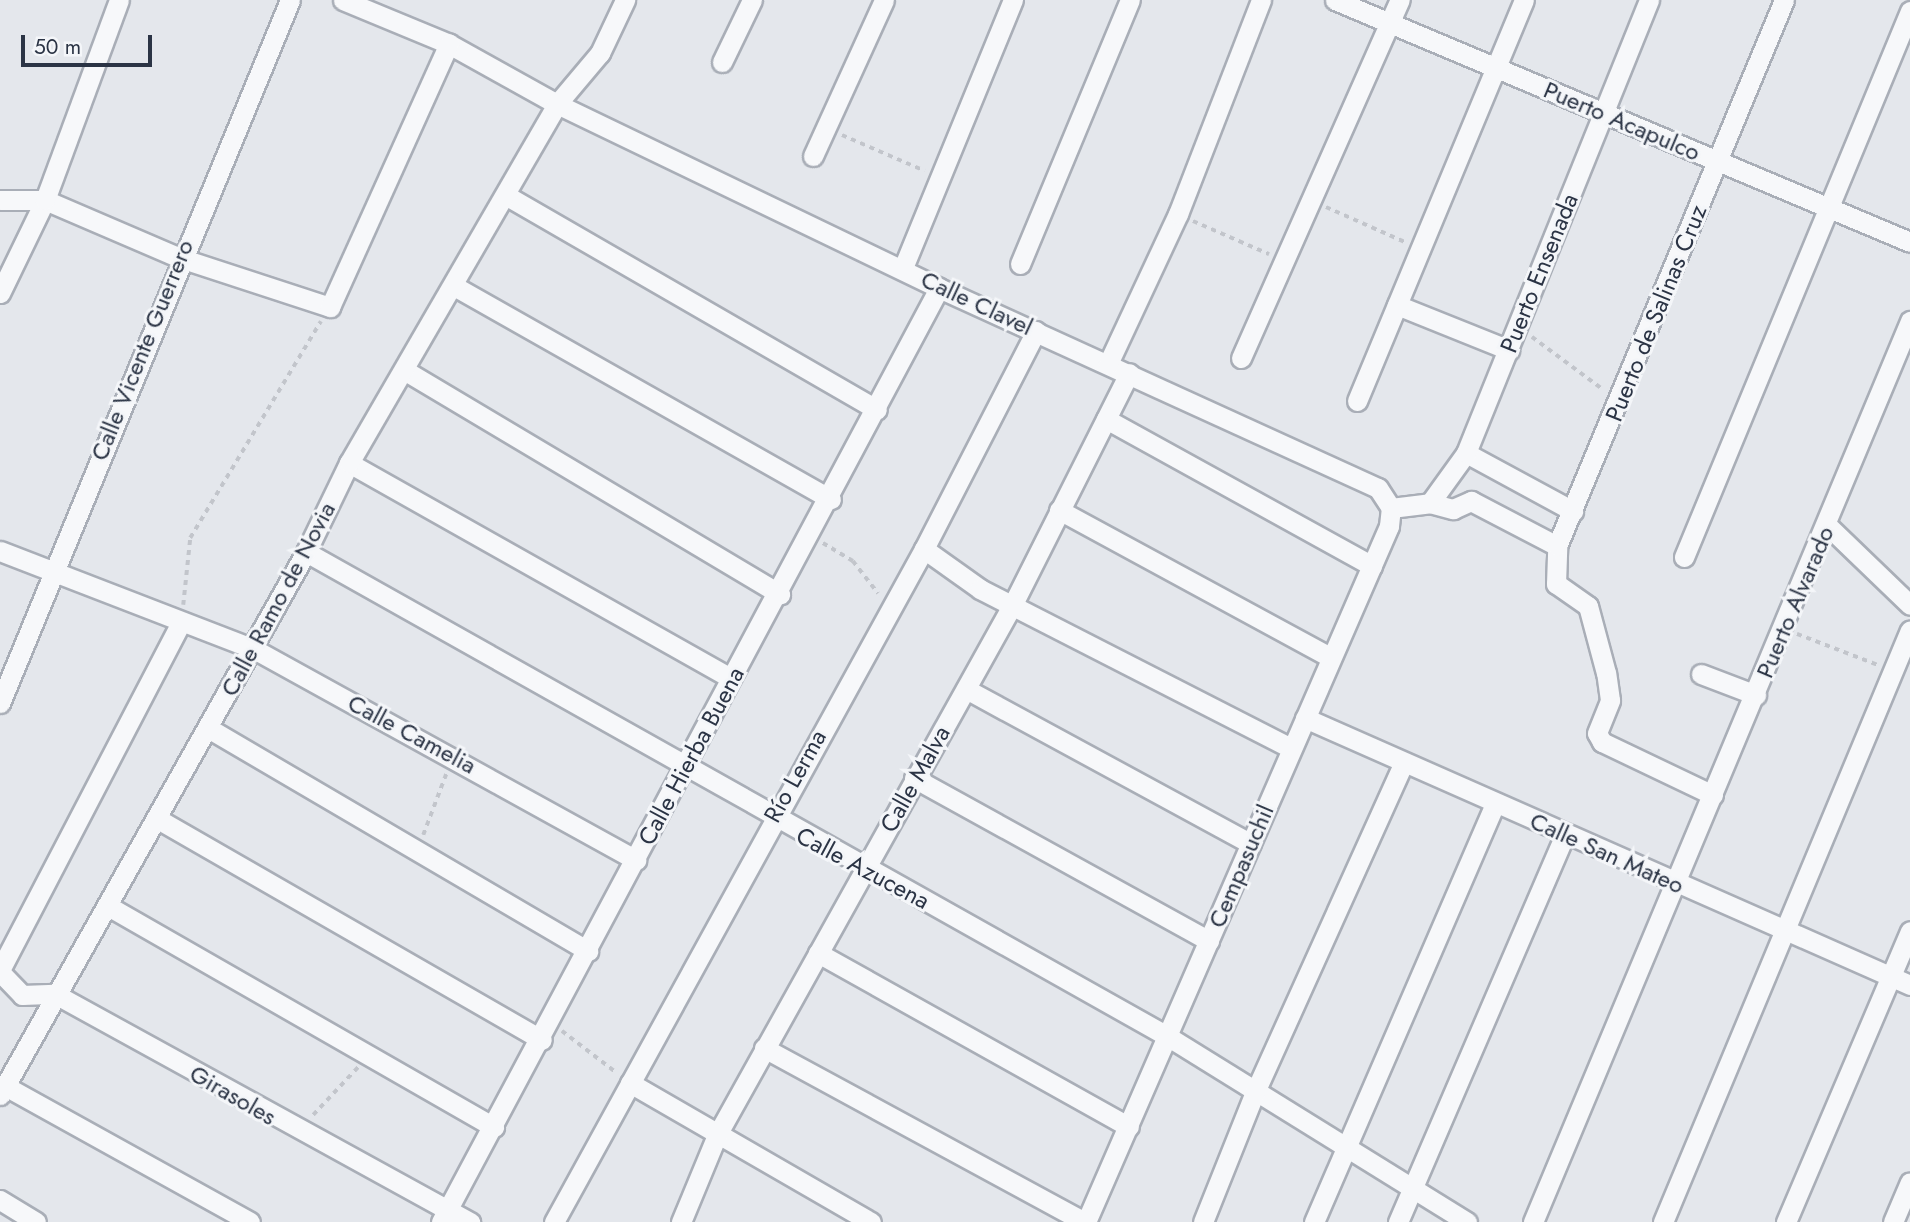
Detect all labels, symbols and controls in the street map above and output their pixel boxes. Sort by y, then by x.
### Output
scale bar [24,21,156,65]
text: 50 m [34,32,81,62]
street label: Puerto Acapulco [1539,75,1705,167]
street label: Puerto Ensenada [1494,189,1584,357]
street label: Puerto de Salinas Cruz [1599,201,1713,425]
street label: Calle Vicente Guerrero [85,235,199,465]
street label: Calle Clavel [917,265,1037,341]
street label: Calle Ramo de Novia [215,497,341,701]
street label: Puerto Alvarado [1750,522,1840,682]
street label: Calle Hierba Buena [632,662,750,850]
street label: Calle Camelia [343,688,481,780]
street label: Calle Malva [874,721,956,837]
street label: Río Lerma [758,725,832,827]
street label: Cempasuchil [1202,800,1280,932]
street label: Calle San Mateo [1526,806,1688,900]
street label: Calle Azucena [791,821,935,915]
street label: Girasoles [185,1059,281,1131]

